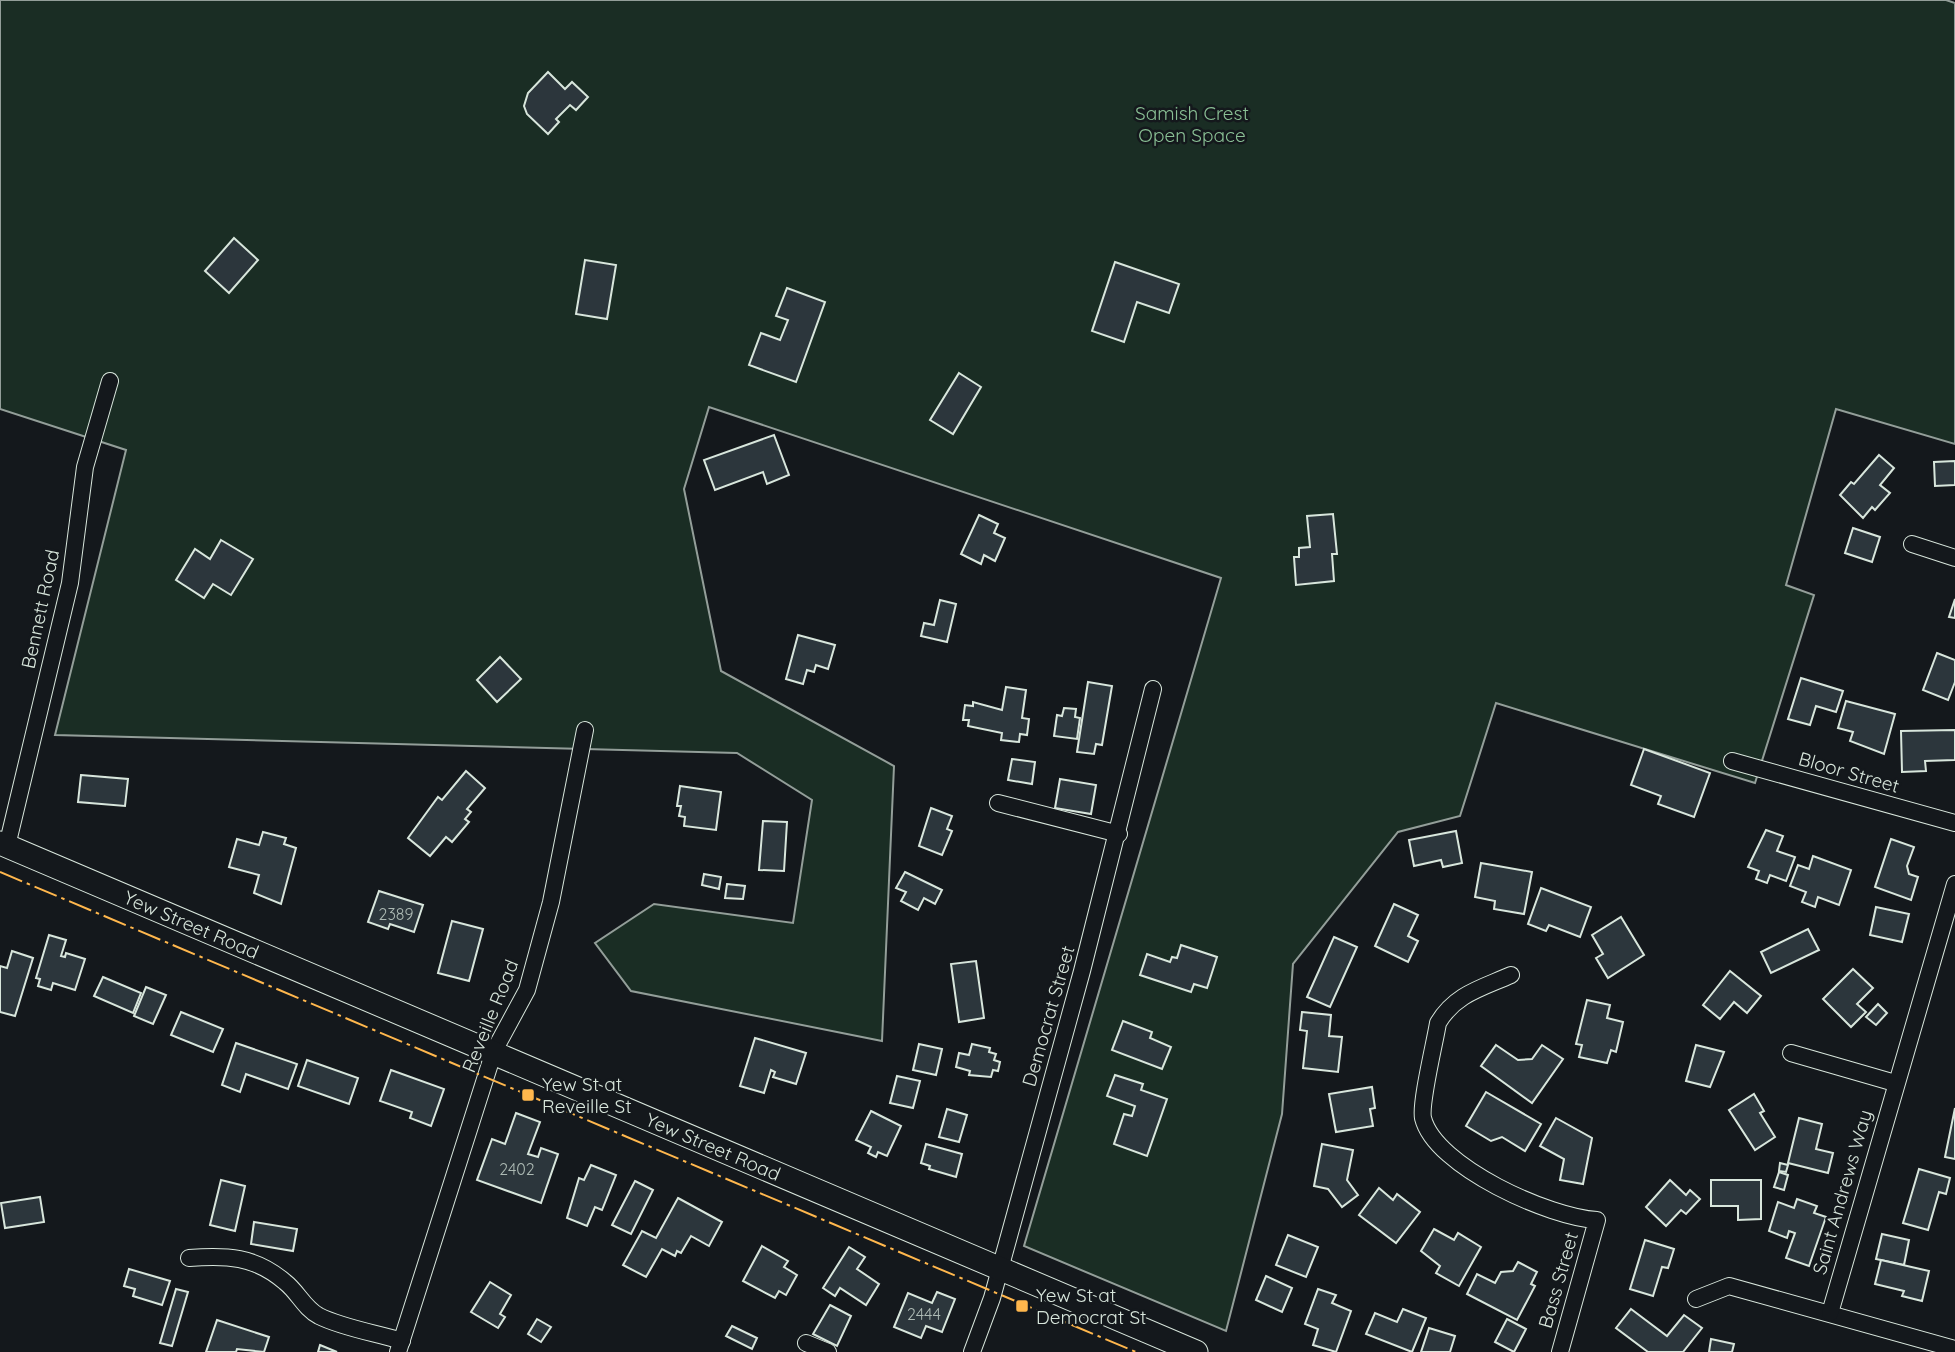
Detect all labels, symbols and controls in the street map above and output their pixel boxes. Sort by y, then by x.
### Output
park label: Samish Crest Open Space [1135,101,1249,147]
street label: Bennett Road [16,547,64,671]
street label: Bloor Street [1796,746,1902,798]
street label: Yew Street Road [120,885,263,964]
house number: 2389 [379,904,413,924]
street label: Democrat Street [1016,943,1080,1089]
street label: Reveille Road [456,956,524,1076]
place label: Yew St at Reveille St [542,1072,632,1118]
marker: Yew St at Reveille St [520,1087,536,1103]
street label: Yew Street Road [642,1107,784,1186]
street label: Saint Andrews Way [1807,1107,1877,1277]
house number: 2402 [499,1159,535,1179]
street label: Bass Street [1533,1229,1583,1331]
place label: Yew St at Democrat St [1036,1283,1147,1329]
marker: Yew St at Democrat St [1014,1298,1030,1314]
house number: 2444 [907,1304,941,1324]

